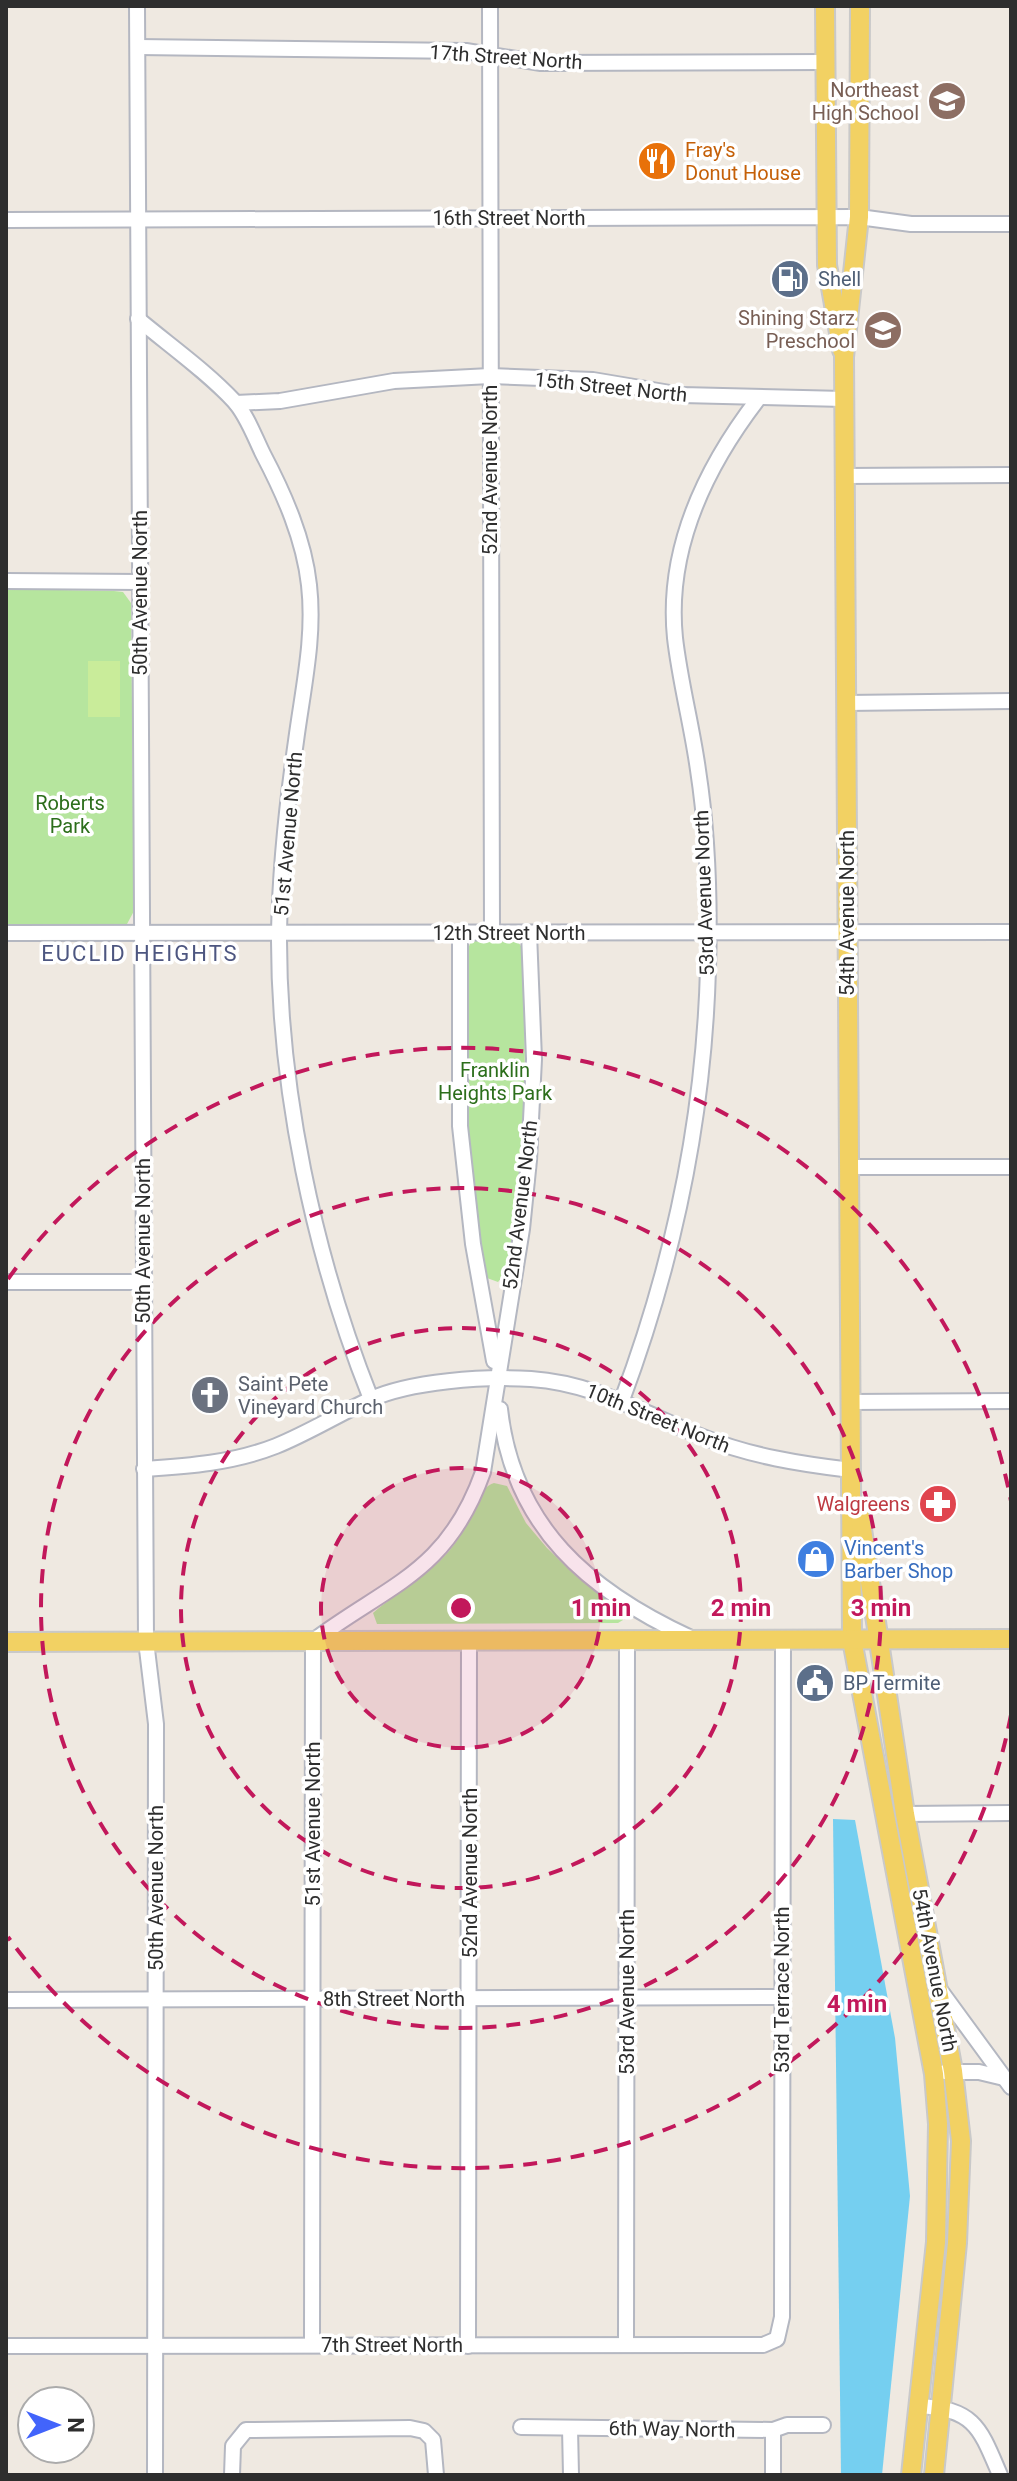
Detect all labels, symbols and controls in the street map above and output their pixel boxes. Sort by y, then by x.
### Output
street label: 17th Street North [429,40,583,74]
place label: Northeast High School [812,78,919,125]
school or university icon: Northeast High School [926,80,968,122]
place label: Fray's Donut House [685,138,801,185]
restaurant icon: Fray's Donut House [636,140,678,182]
street label: 16th Street North [432,206,586,230]
fuel station icon: Shell [769,258,811,300]
place label: Shell [818,267,861,291]
place label: Shining Starz Preschool [738,306,855,353]
school or university icon: Shining Starz Preschool [862,309,904,351]
street label: 15th Street North [534,367,688,407]
street label: 52nd Avenue North [478,385,502,555]
street label: 50th Avenue North [128,510,152,676]
street label: 51st Avenue North [269,751,307,917]
park label: Roberts Park [35,791,105,838]
street label: 53rd Avenue North [689,810,719,976]
street label: 54th Avenue North [835,830,859,996]
street label: 12th Street North [432,921,586,945]
district label: EUCLID HEIGHTS [41,941,239,966]
park label: Franklin Heights Park [438,1058,553,1105]
street label: 52nd Avenue North [498,1119,542,1291]
street label: 50th Avenue North [131,1158,155,1324]
place label: Saint Pete Vineyard Church [238,1372,383,1419]
church icon: Saint Pete Vineyard Church [189,1374,231,1416]
street label: 10th Street North [582,1378,734,1458]
pharmacy icon: Walgreens [917,1483,959,1525]
place label: Walgreens [816,1492,910,1516]
place label: Vincent's Barber Shop [844,1536,953,1583]
shop icon: Vincent's Barber Shop [795,1538,837,1580]
centre of rings [447,1594,475,1622]
text: 1 min [571,1594,631,1622]
text: 2 min [711,1594,771,1622]
text: 3 min [851,1594,911,1622]
public building icon: BP Termite [794,1662,836,1704]
place label: BP Termite [843,1671,941,1695]
street label: 51st Avenue North [301,1741,325,1907]
street label: 52nd Avenue North [458,1788,482,1958]
street label: 50th Avenue North [144,1805,168,1971]
street label: 54th Avenue North [907,1886,963,2054]
street label: 53rd Terrace North [770,1906,794,2074]
street label: 53rd Avenue North [615,1909,639,2075]
street label: 8th Street North [323,1987,465,2011]
text: 4 min [827,1990,887,2018]
street label: 7th Street North [321,2333,463,2357]
north arrow [16,2385,96,2465]
street label: 6th Way North [608,2416,736,2442]
text: N [63,2417,88,2433]

